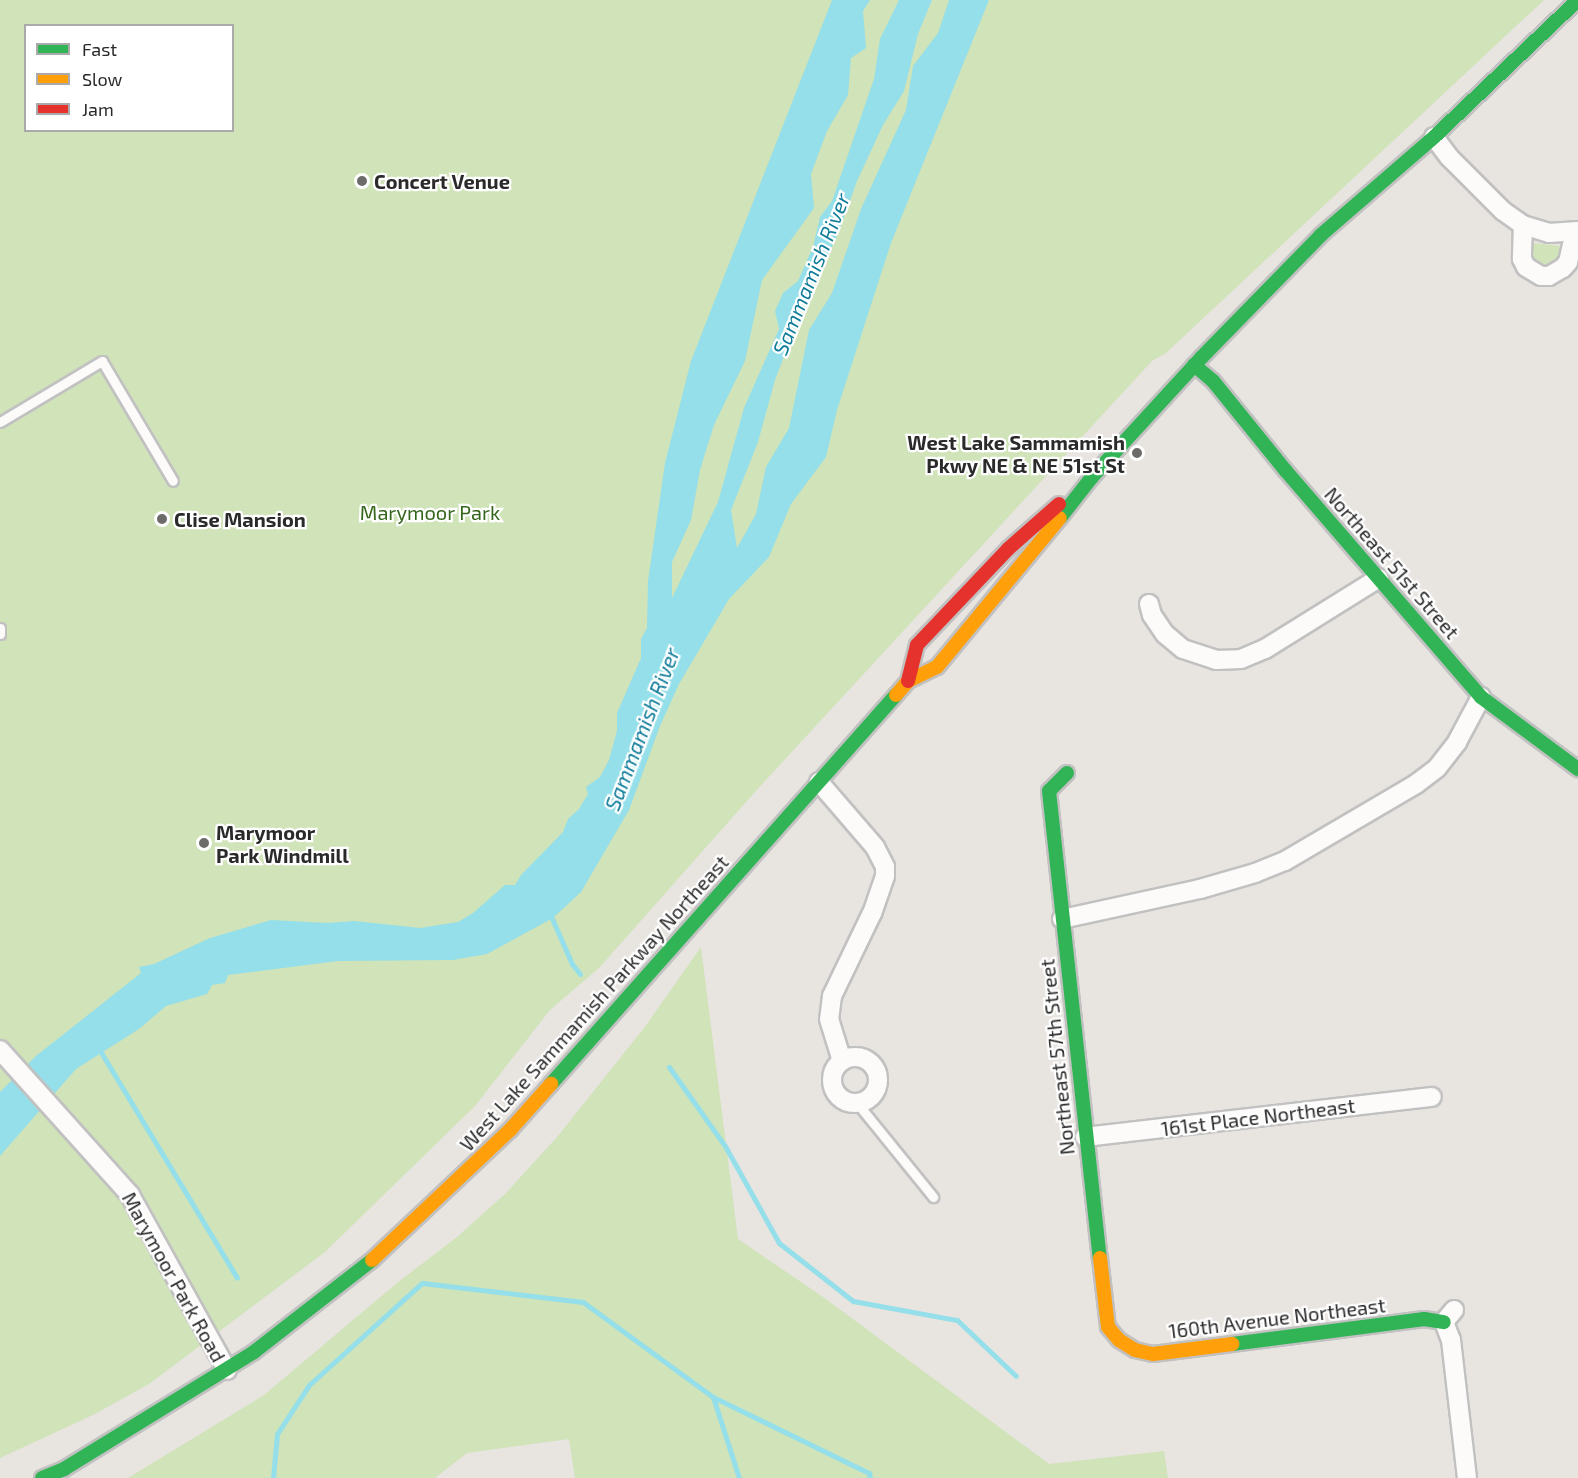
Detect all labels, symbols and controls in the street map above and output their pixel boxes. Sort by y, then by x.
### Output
legend [24,24,234,132]
text: Fast [82,38,117,60]
text: Slow [82,68,122,90]
text: Jam [82,98,114,120]
place label: Concert Venue [374,169,510,193]
marker: Concert Venue [355,174,369,188]
water label: Sammamish River [767,189,855,359]
place label: West Lake Sammamish Pkwy NE & NE 51st St [907,430,1125,477]
marker: West Lake Sammamish Pkwy NE & NE 51st St [1130,446,1144,460]
street label: Northeast 51st Street [1320,482,1464,644]
park label: Marymoor Park [360,500,500,524]
place label: Clise Mansion [174,507,306,531]
marker: Clise Mansion [155,512,169,526]
water label: Sammamish River [599,644,685,814]
place label: Marymoor Park Windmill [216,820,349,867]
marker: Marymoor Park Windmill [197,836,211,850]
street label: West Lake Sammamish Parkway Northeast [454,850,734,1156]
street label: Northeast 57th Street [1035,958,1079,1156]
street label: 161st Place Northeast [1160,1093,1356,1141]
street label: Marymoor Park Road [117,1188,231,1366]
street label: 160th Avenue Northeast [1167,1293,1387,1343]

